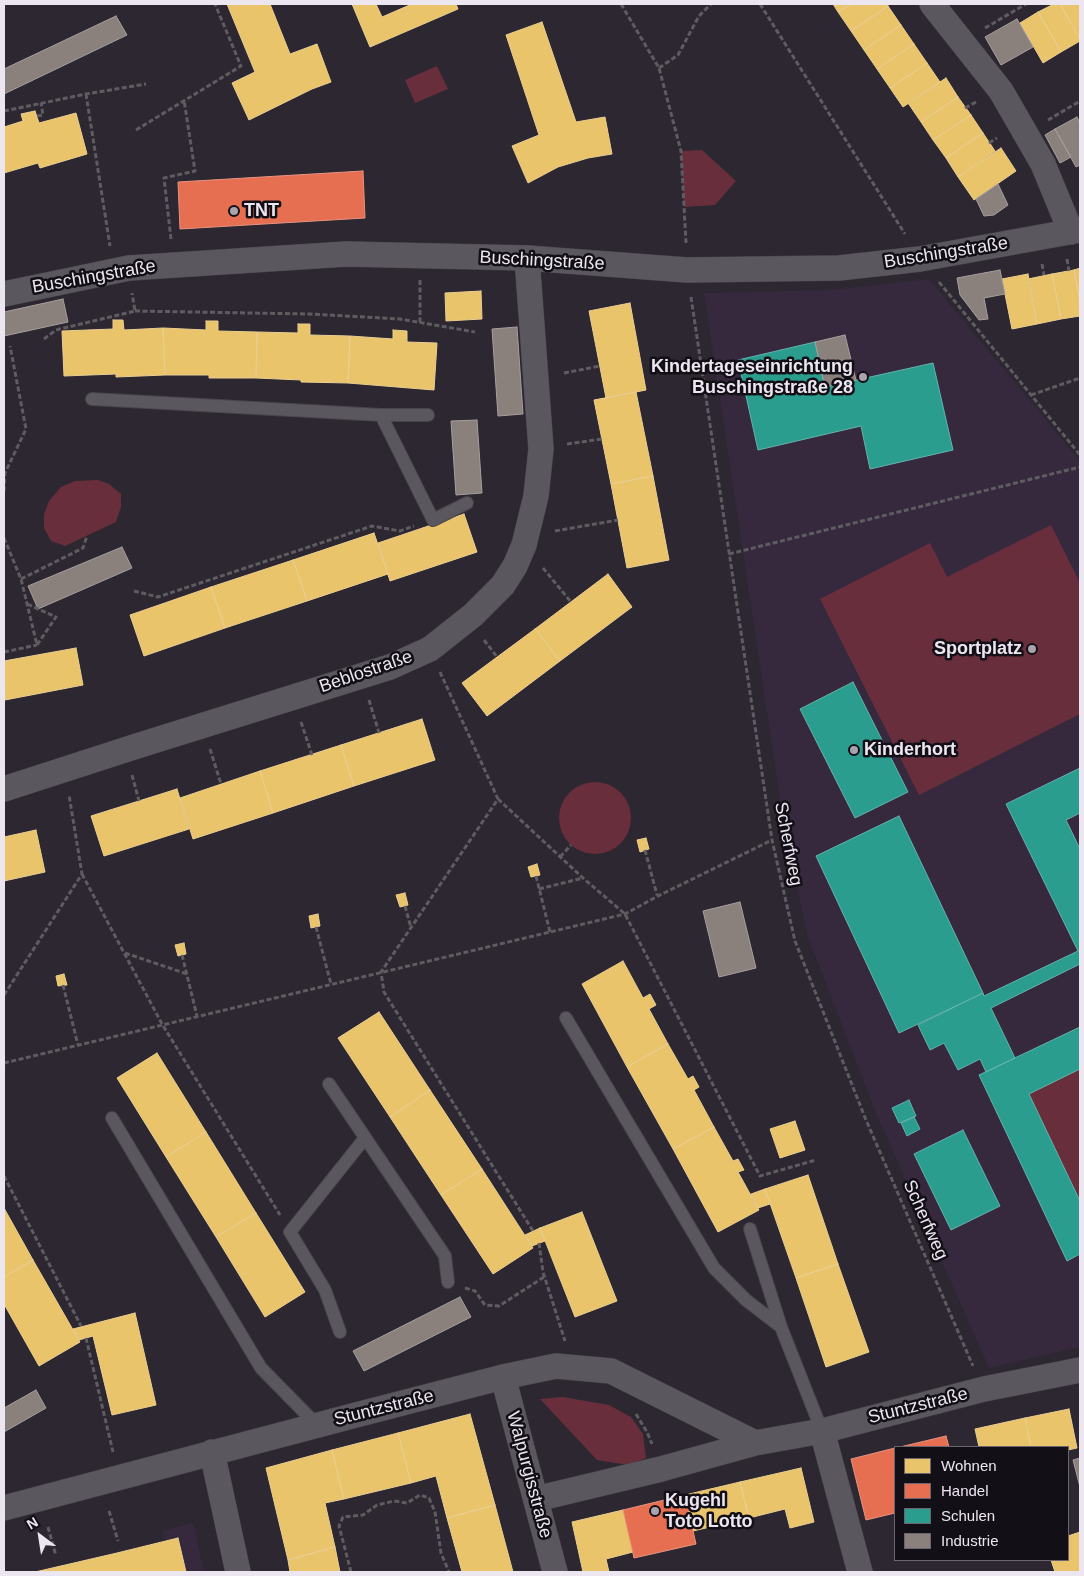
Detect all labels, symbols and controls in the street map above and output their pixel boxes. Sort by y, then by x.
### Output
place label: TNT [244,200,279,222]
marker: TNT [228,205,240,217]
street label: Buschingstraße [883,233,1009,273]
street label: Buschingstraße [479,247,605,275]
street label: Buschingstraße [31,256,157,298]
place label: Kindertageseinrichtung Buschingstraße 28 [651,356,853,398]
marker: Kindertageseinrichtung Buschingstraße 28 [857,371,869,383]
place label: Sportplatz [934,638,1022,660]
marker: Sportplatz [1026,643,1038,655]
street label: Beblostraße [317,646,415,698]
place label: Kinderhort [864,739,956,761]
marker: Kinderhort [848,744,860,756]
street label: Scherfweg [769,800,807,888]
street label: Scherfweg [898,1177,952,1263]
street label: Stuntzstraße [866,1383,970,1429]
street label: Stuntzstraße [332,1385,436,1431]
street label: Walpurgisstraße [502,1409,556,1541]
legend [894,1446,1069,1561]
text: Wohnen [941,1457,997,1474]
text: Handel [941,1482,989,1499]
place label: Kugehl Toto Lotto [665,1490,753,1532]
marker: Kugehl Toto Lotto [649,1505,661,1517]
text: Schulen [941,1507,995,1524]
north arrow [15,1511,65,1561]
text: N [24,1514,41,1533]
text: Industrie [941,1532,999,1549]

